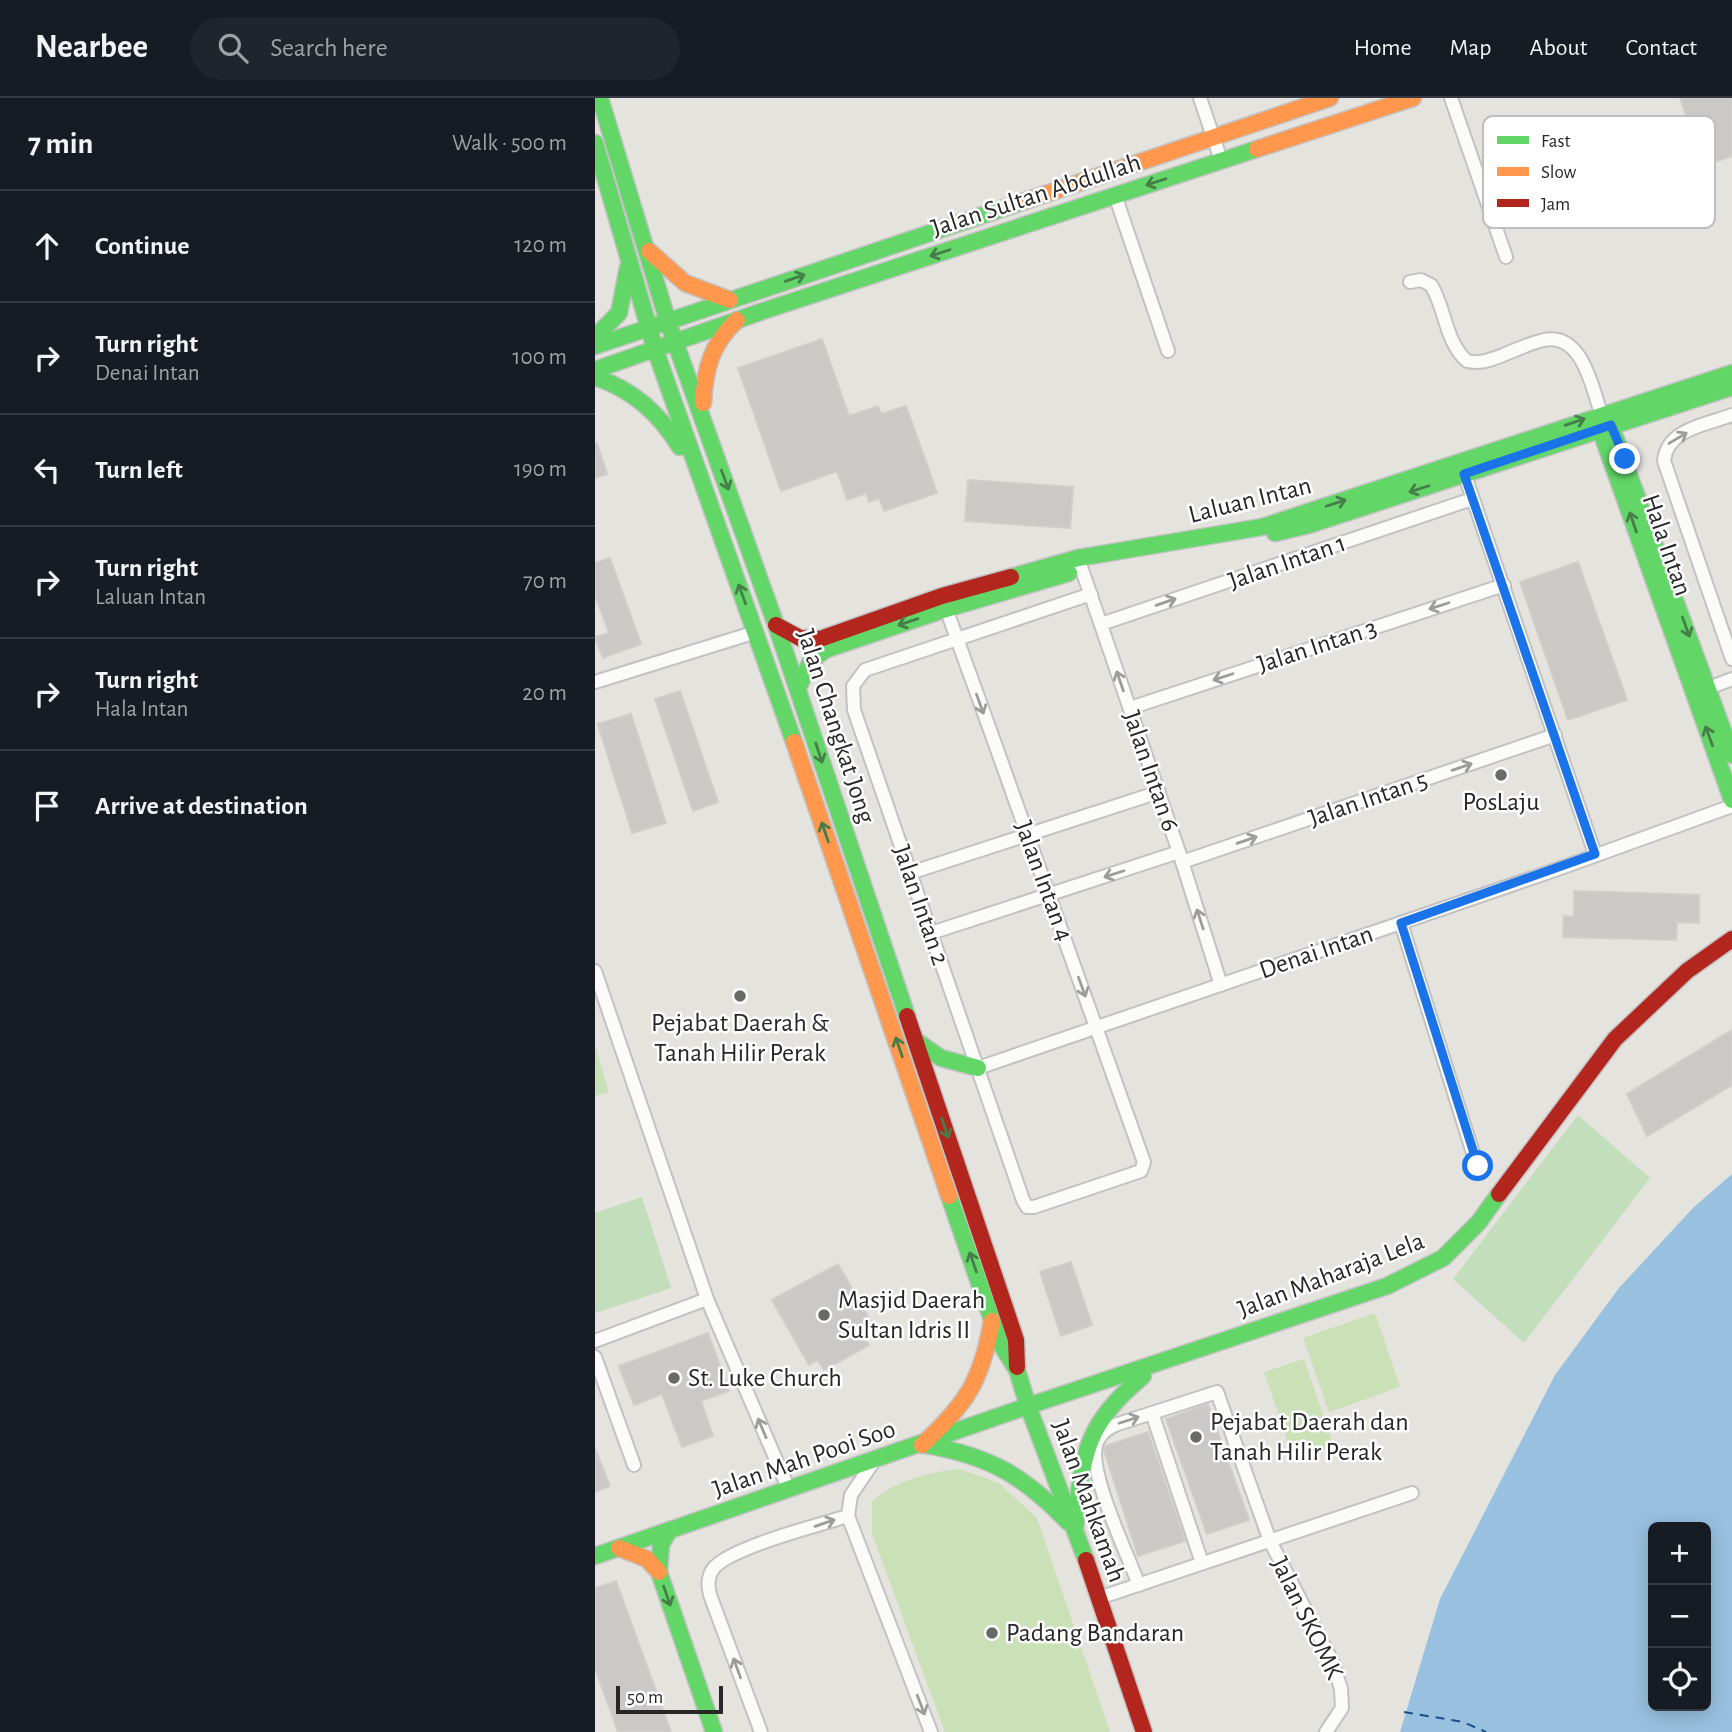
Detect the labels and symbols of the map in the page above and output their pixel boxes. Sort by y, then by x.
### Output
legend [1483,116,1715,228]
text: Fast [1541,132,1571,151]
street label: Jalan Sultan Abdullah [928,149,1144,241]
text: Slow [1541,163,1577,182]
one-way arrow [1146,176,1168,189]
text: Jam [1541,195,1570,214]
one-way arrow [929,247,951,260]
one-way arrow [783,271,805,283]
one-way arrow [1563,415,1585,427]
one-way arrow [1668,431,1688,445]
route end [1609,443,1640,474]
one-way arrow [720,468,732,490]
street label: Laluan Intan [1186,472,1314,528]
one-way arrow [1409,484,1431,496]
street label: Hala Intan [1638,491,1696,599]
one-way arrow [1324,495,1346,508]
one-way arrow [1626,511,1638,533]
street label: Jalan Intan 1 [1225,530,1349,594]
one-way arrow [735,583,748,605]
one-way arrow [1154,595,1176,608]
one-way arrow [1428,601,1450,614]
street label: Jalan Intan 3 [1254,614,1380,678]
one-way arrow [1681,616,1693,638]
one-way arrow [897,617,919,629]
street label: Jalan Changkat Jong [792,626,880,827]
one-way arrow [1113,670,1125,692]
one-way arrow [1212,672,1234,684]
one-way arrow [975,692,987,714]
street label: Jalan Intan 6 [1118,707,1184,835]
one-way arrow [1702,725,1714,747]
one-way arrow [813,742,826,764]
one-way arrow [1451,760,1473,772]
street label: Jalan Intan 5 [1305,766,1431,832]
marker: PosLaju [1493,767,1509,783]
place label: PosLaju [1463,789,1540,815]
street label: Jalan Intan 4 [1010,817,1078,945]
one-way arrow [818,821,831,843]
one-way arrow [1235,833,1257,845]
street label: Jalan Intan 2 [888,842,954,969]
one-way arrow [1104,868,1126,881]
one-way arrow [1193,909,1206,931]
street label: Denai Intan [1256,920,1376,984]
one-way arrow [1077,975,1089,997]
marker: Pejabat Daerah & Tanah Hilir Perak [732,988,748,1004]
place label: Pejabat Daerah & Tanah Hilir Perak [651,1010,829,1066]
one-way arrow [892,1037,904,1059]
one-way arrow [940,1117,952,1139]
route start [1462,1150,1493,1181]
street label: Jalan Maharaja Lela [1234,1228,1428,1322]
one-way arrow [966,1252,978,1274]
place label: Masjid Daerah Sultan Idris II [838,1287,985,1343]
marker: Masjid Daerah Sultan Idris II [816,1307,832,1323]
place label: St. Luke Church [688,1365,842,1391]
marker: St. Luke Church [666,1370,682,1386]
place label: Pejabat Daerah dan Tanah Hilir Perak [1210,1409,1409,1465]
one-way arrow [1118,1413,1140,1426]
street label: Jalan Mah Pooi Soo [709,1416,899,1502]
street label: Jalan Mahkamah [1048,1416,1130,1586]
one-way arrow [755,1417,768,1439]
marker: Pejabat Daerah dan Tanah Hilir Perak [1188,1429,1204,1445]
one-way arrow [813,1516,835,1529]
street label: Jalan SKOMK [1266,1553,1348,1684]
one-way arrow [662,1584,674,1606]
place label: Padang Bandaran [1006,1620,1184,1646]
marker: Padang Bandaran [984,1625,1000,1641]
one-way arrow [730,1658,743,1679]
scale bar [616,1683,723,1715]
one-way arrow [915,1694,928,1716]

